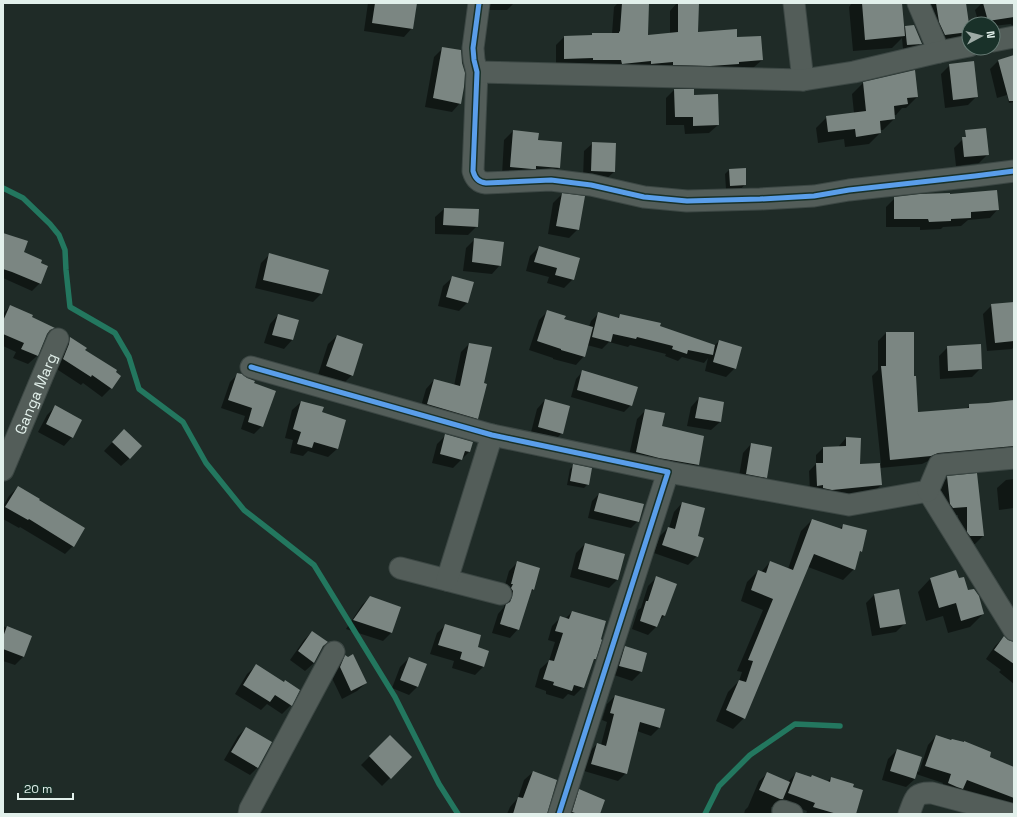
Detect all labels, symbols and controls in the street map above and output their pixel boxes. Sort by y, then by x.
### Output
north arrow [961,16,1001,56]
text: N [984,30,998,39]
street label: Ganga Marg [10,350,61,437]
scale bar [18,775,73,801]
text: 20 m [24,781,52,797]

